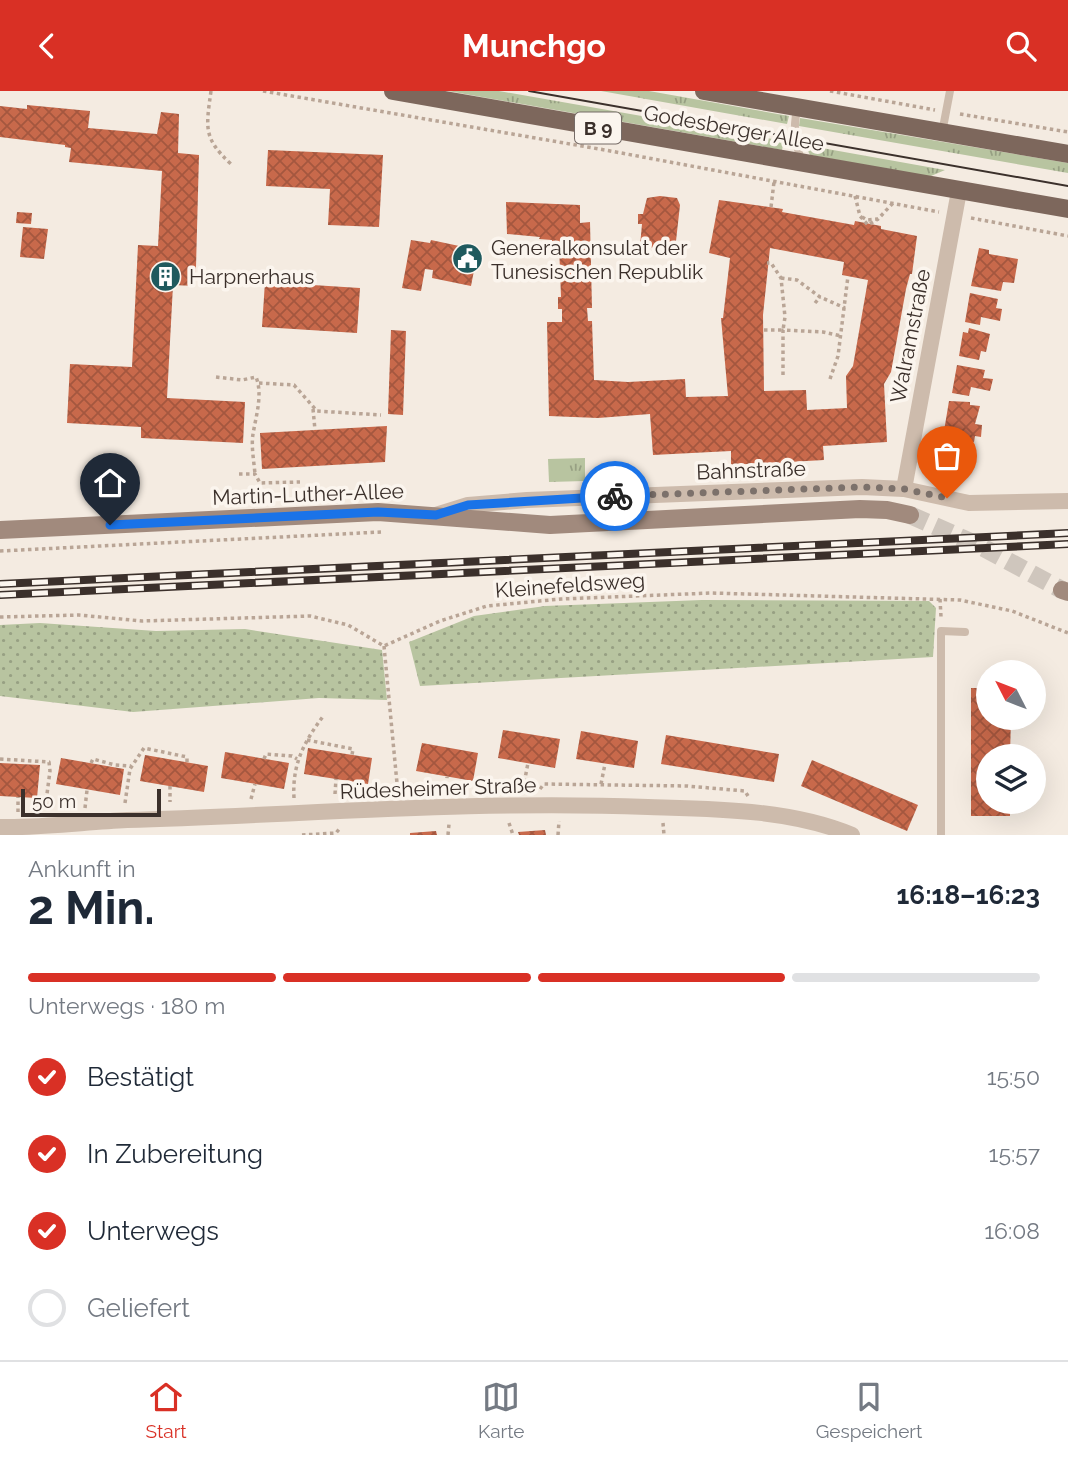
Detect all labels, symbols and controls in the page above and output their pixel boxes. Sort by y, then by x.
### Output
icon: back [28,27,66,65]
text: Munchgo [462,27,606,64]
icon: search [1002,27,1040,65]
street label: Godesberger Allee [642,100,826,156]
road number: B 9 [575,113,621,143]
place label: Generalkonsulat der Tunesischen Republik [491,235,703,284]
public building icon: Generalkonsulat der Tunesischen Republik [451,242,485,276]
building icon: Harpnerhaus [149,259,183,293]
place label: Harpnerhaus [189,264,314,289]
street label: Walramstraße [885,267,935,405]
pin [917,426,977,498]
icon: bag [928,437,966,475]
pin [80,453,140,525]
street label: Bahnstraße [696,456,806,484]
courier [580,461,650,531]
icon: home [91,464,129,502]
icon: bike [596,477,634,515]
street label: Martin-Luther-Allee [212,478,404,510]
street label: Kleinefeldsweg [494,567,646,603]
north arrow [976,660,1046,730]
map controls [976,660,1046,814]
button: layers [976,744,1046,814]
street label: Rüdesheimer Straße [339,772,537,804]
scale bar [21,786,161,818]
text: 50 m [32,790,76,812]
text: Ankunft in [28,855,136,882]
text: 16:18–16:23 [897,880,1040,910]
text: 2 Min. [28,881,155,935]
text: Unterwegs · 180 m [28,992,225,1019]
icon: check [28,1058,66,1096]
text: Bestätigt [87,1062,194,1092]
text: 15:50 [987,1063,1040,1090]
icon: check [28,1135,66,1173]
text: In Zubereitung [87,1139,263,1169]
text: 15:57 [989,1140,1040,1167]
icon: check [28,1212,66,1250]
text: Unterwegs [87,1216,219,1246]
text: 16:08 [984,1217,1040,1244]
text: Geliefert [87,1293,190,1323]
tab: Start [146,1378,187,1442]
tab: Karte [478,1378,525,1442]
tab: Gespeichert [816,1378,922,1442]

